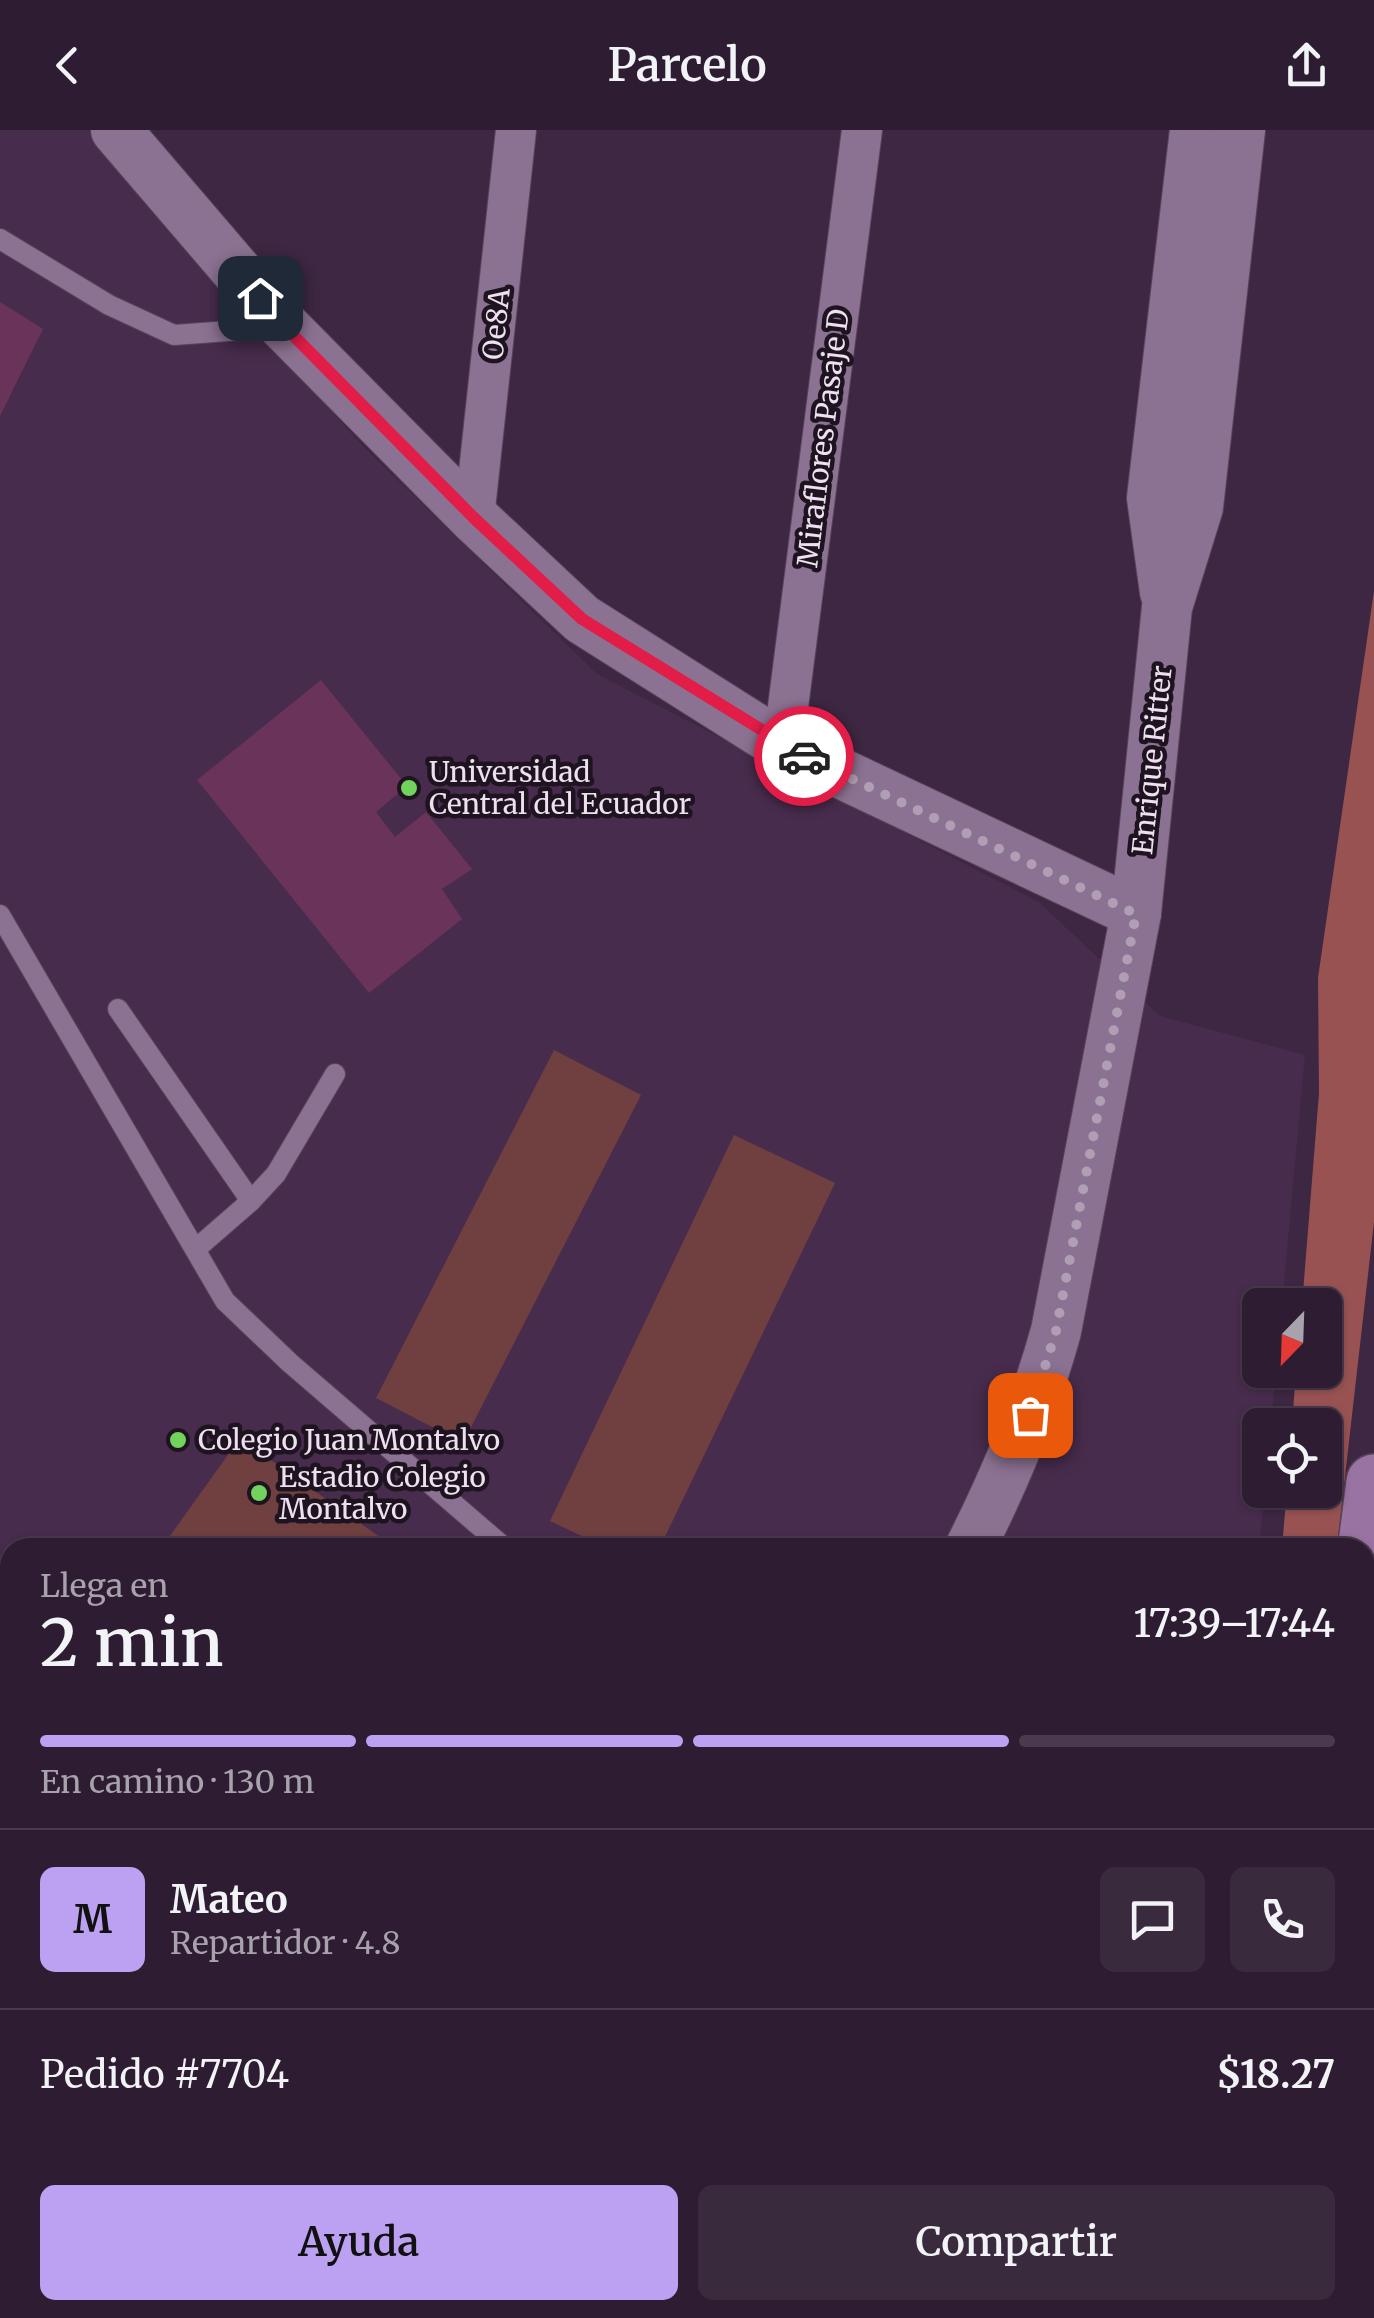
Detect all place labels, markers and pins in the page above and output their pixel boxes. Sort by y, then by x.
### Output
pin [218,256,303,341]
place label: Universidad Central del Ecuador [429,754,691,822]
marker: Universidad Central del Ecuador [398,777,420,799]
pin [988,1373,1073,1458]
place label: Colegio Juan Montalvo [198,1422,500,1458]
marker: Colegio Juan Montalvo [167,1429,189,1451]
place label: Estadio Colegio Montalvo [279,1459,486,1527]
marker: Estadio Colegio Montalvo [248,1482,270,1504]

